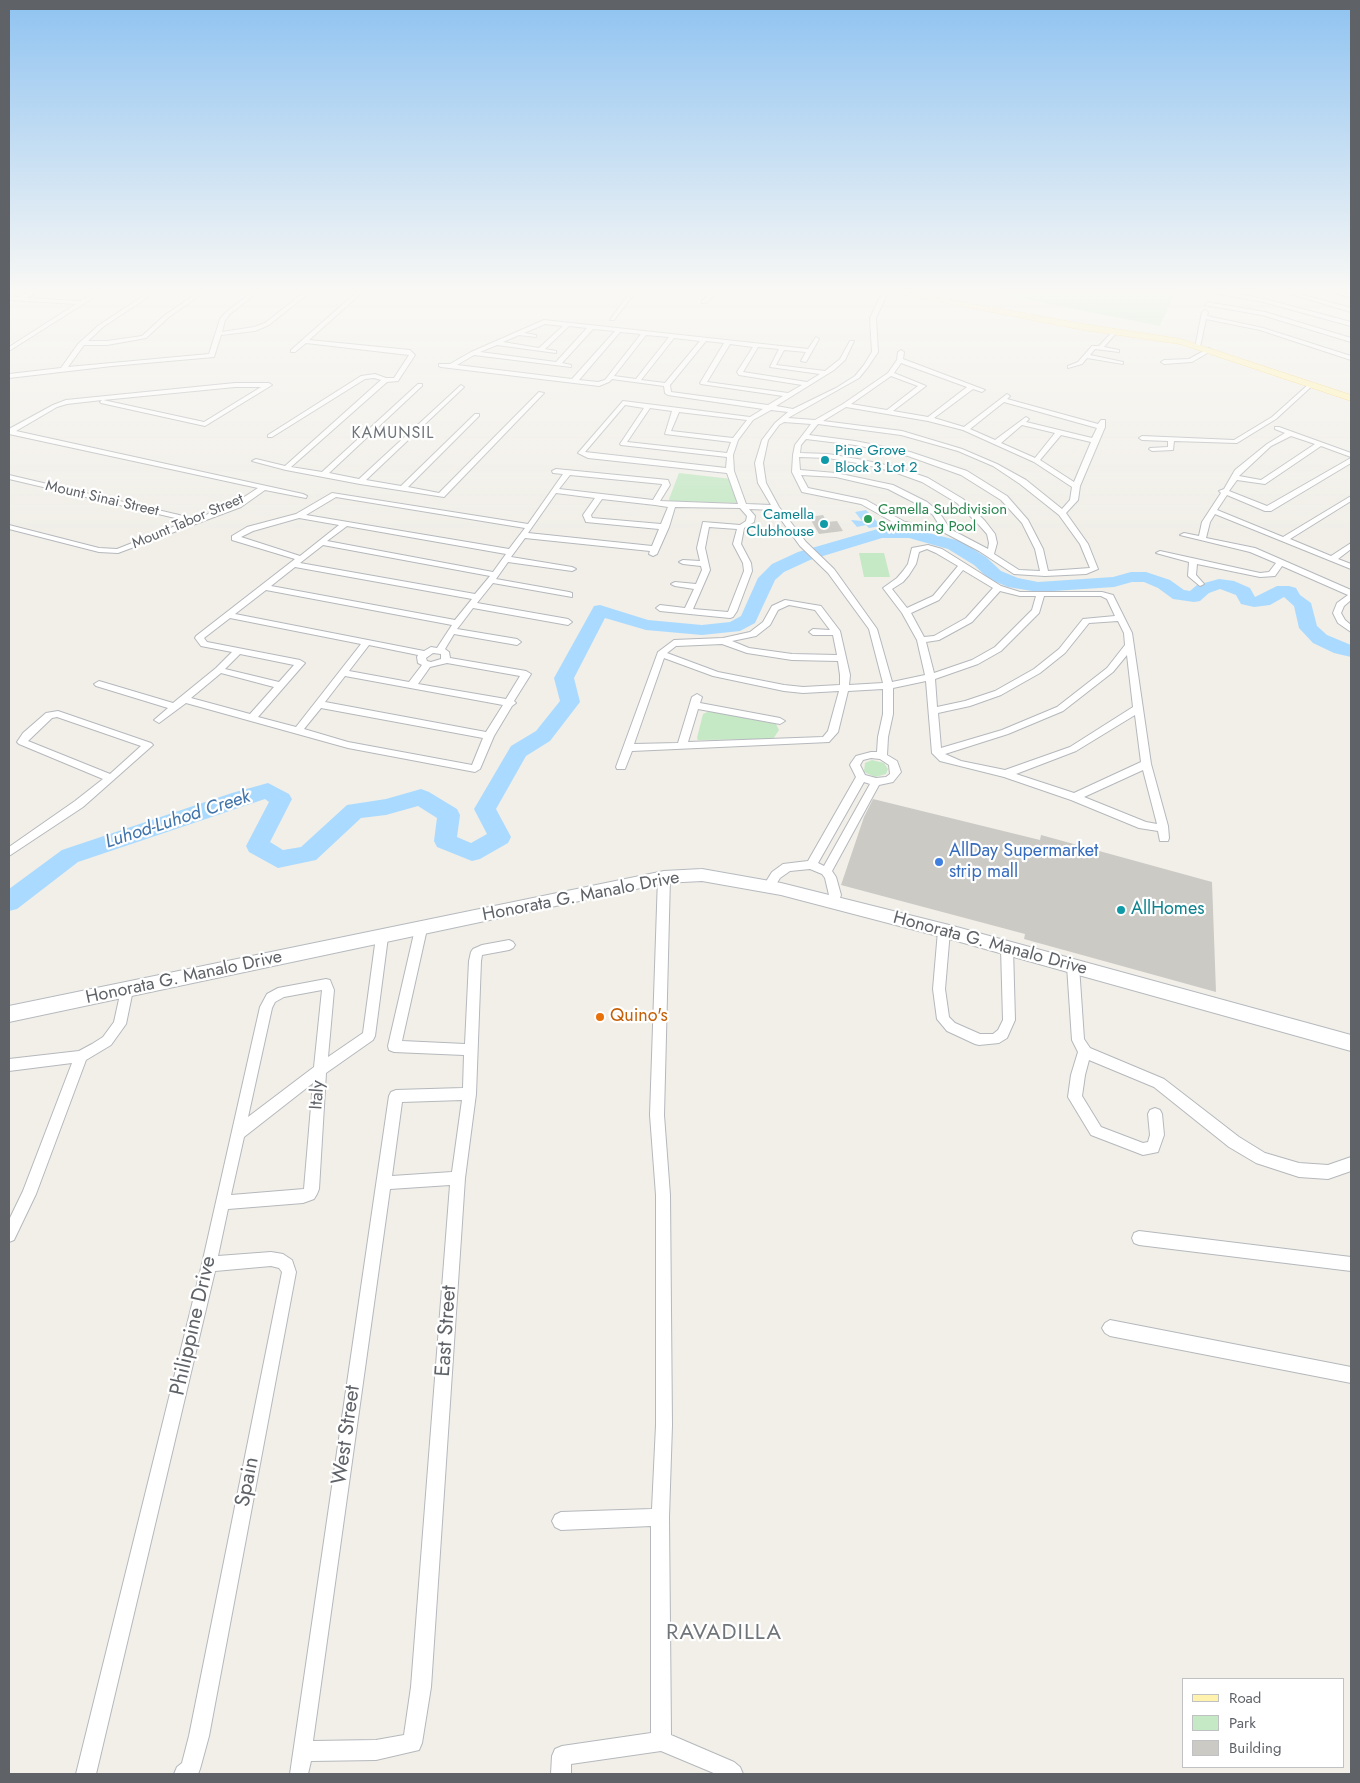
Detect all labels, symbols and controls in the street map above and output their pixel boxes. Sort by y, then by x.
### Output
district label: KAMUNSIL [351,424,435,444]
place label: Pine Grove Block 3 Lot 2 [835,442,918,477]
marker: Pine Grove Block 3 Lot 2 [819,454,831,466]
street label: Mount Sinai Street [44,477,160,521]
street label: Mount Tabor Street [130,490,246,554]
place label: Camella Subdivision Swimming Pool [878,501,1007,536]
place label: Camella Clubhouse [746,506,814,541]
marker: Camella Subdivision Swimming Pool [862,513,874,525]
marker: Camella Clubhouse [818,518,830,530]
water label: Luhod-Luhod Creek [103,786,253,854]
place label: AllDay Supermarket strip mall [949,841,1098,884]
marker: AllDay Supermarket strip mall [933,856,945,868]
street label: Honorata G. Manalo Drive [481,867,681,927]
place label: AllHomes [1131,899,1204,921]
marker: AllHomes [1115,904,1127,916]
street label: Honorata G. Manalo Drive [891,908,1089,980]
street label: Honorata G. Manalo Drive [84,947,284,1009]
place label: Quino's [610,1006,668,1028]
marker: Quino's [594,1011,606,1023]
street label: Italy [306,1080,330,1110]
street label: Philippine Drive [166,1254,222,1398]
street label: East Street [431,1284,463,1378]
street label: West Street [328,1384,366,1486]
street label: Spain [231,1455,265,1509]
district label: RAVADILLA [665,1621,783,1647]
legend [1182,1678,1345,1768]
text: Road [1229,1687,1261,1709]
text: Park [1229,1712,1256,1734]
text: Building [1229,1737,1281,1759]

